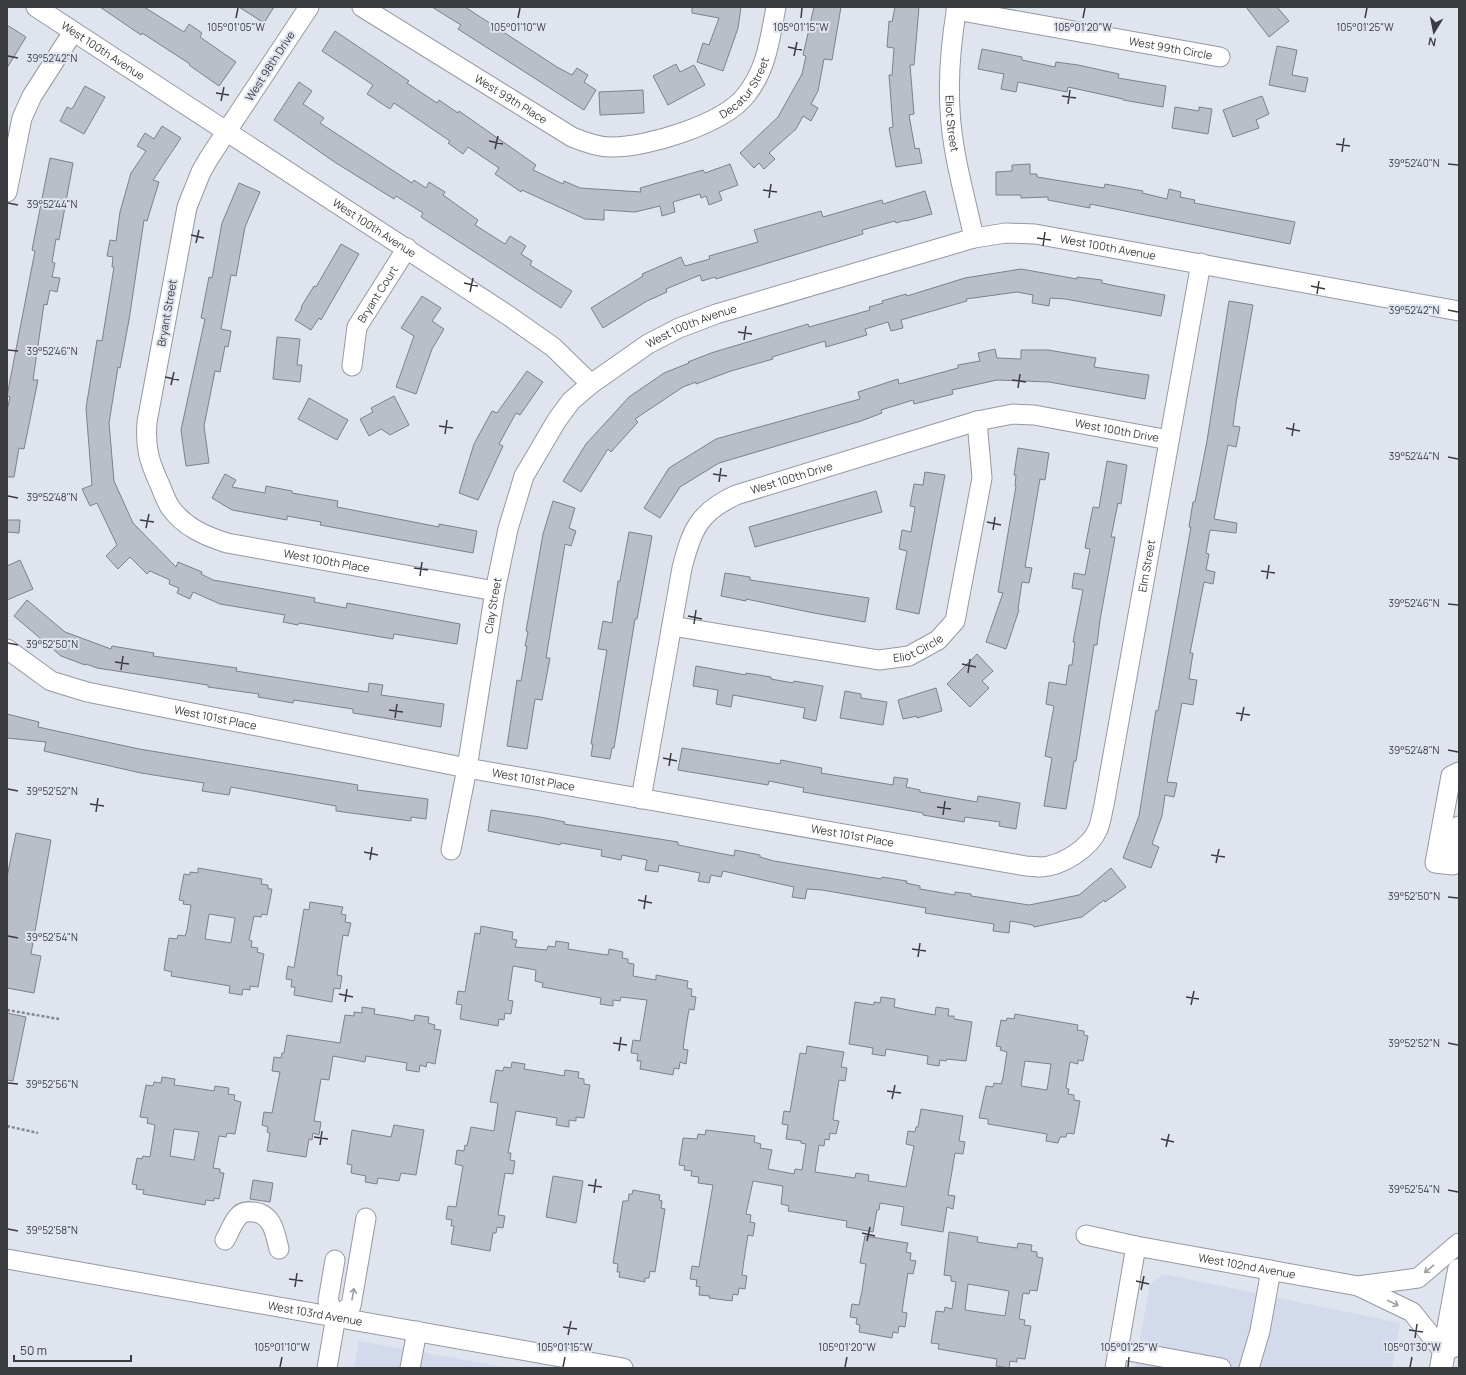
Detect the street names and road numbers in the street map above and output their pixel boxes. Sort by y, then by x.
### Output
street label: West 100th Avenue [59,18,148,83]
street label: West 98th Drive [241,27,298,104]
street label: West 99th Circle [1128,33,1214,63]
street label: Decatur Street [716,55,772,122]
street label: West 99th Place [472,70,551,127]
street label: Eliot Street [942,95,963,153]
street label: West 100th Avenue [330,195,420,261]
street label: West 100th Avenue [1059,231,1158,263]
street label: Bryant Court [354,263,401,325]
street label: Bryant Street [153,278,180,348]
street label: West 100th Avenue [643,300,739,351]
street label: West 100th Drive [1074,415,1161,445]
street label: West 100th Drive [749,458,835,497]
street label: Elm Street [1134,539,1158,593]
street label: West 100th Place [283,545,372,576]
street label: Clay Street [480,576,505,635]
street label: Eliot Circle [892,631,947,665]
street label: West 101st Place [173,702,259,733]
street label: West 101st Place [491,765,577,794]
street label: West 101st Place [810,820,896,850]
street label: West 102nd Avenue [1197,1249,1298,1282]
street label: West 103rd Avenue [267,1297,364,1329]

